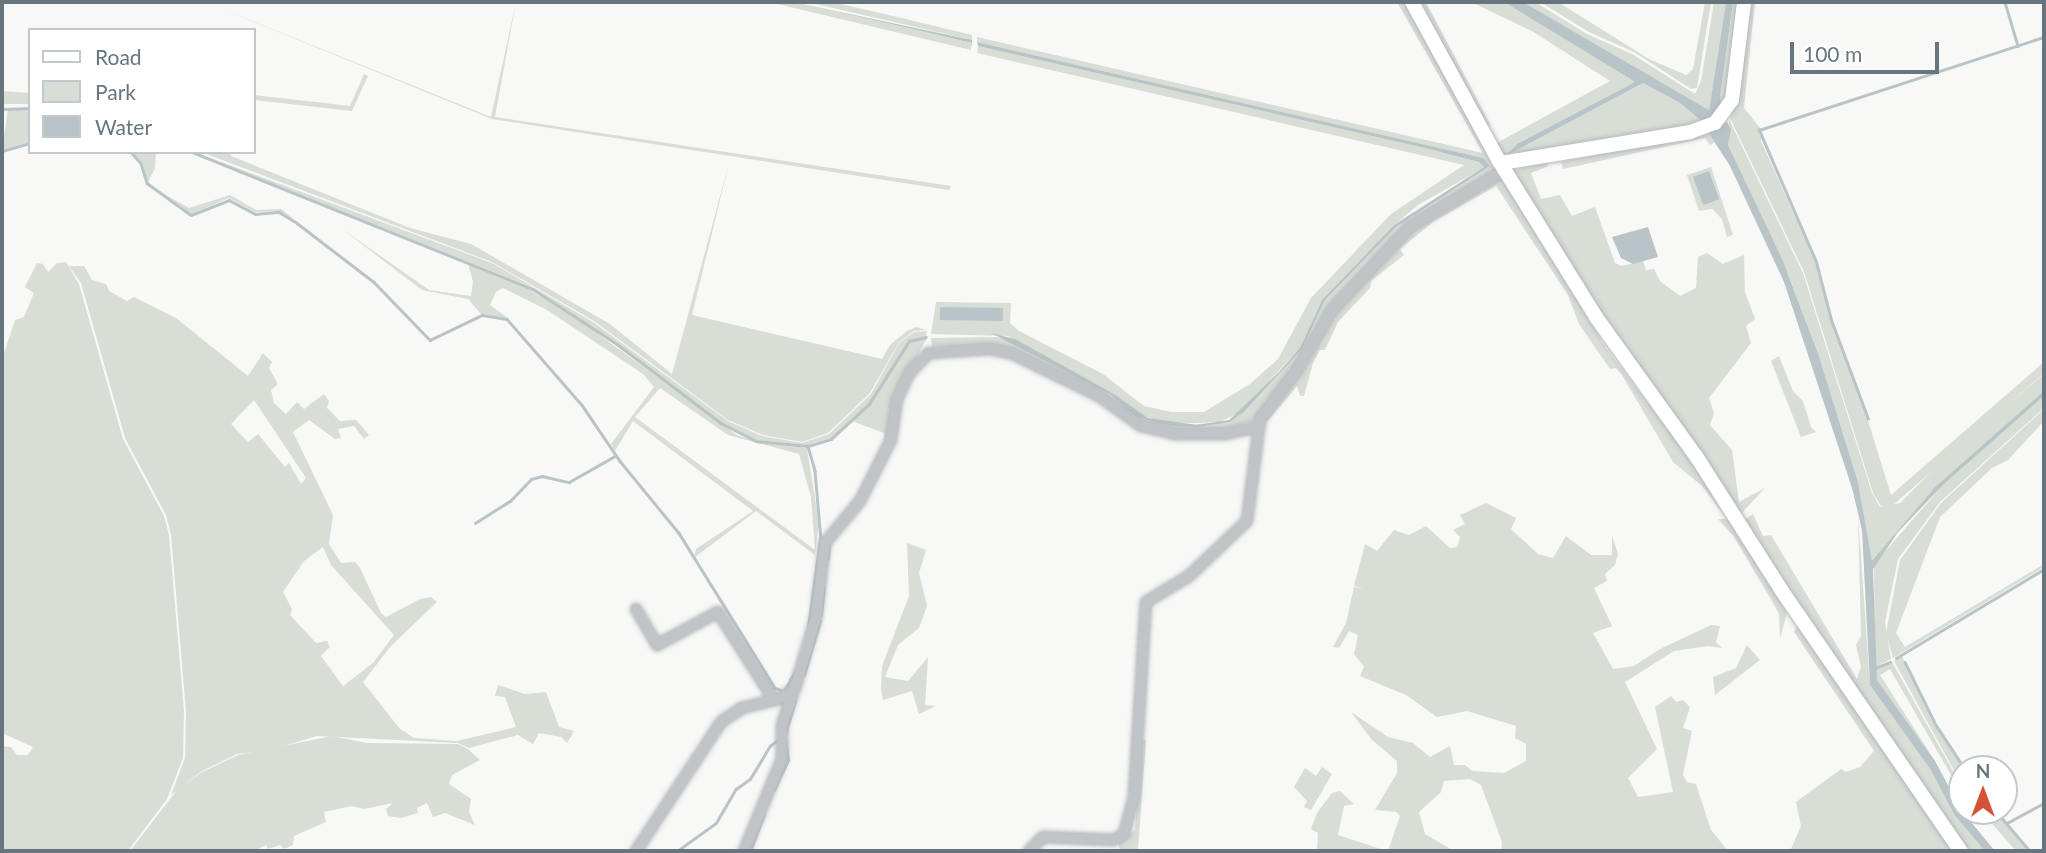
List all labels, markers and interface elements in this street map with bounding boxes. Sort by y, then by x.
legend [28,28,256,154]
scale bar [1794,28,1943,72]
text: 100 m [1803,41,1862,66]
text: Road [95,44,142,69]
text: Park [95,79,136,104]
text: Water [95,114,152,139]
north arrow [1948,755,2018,825]
text: N [1976,759,1990,782]

